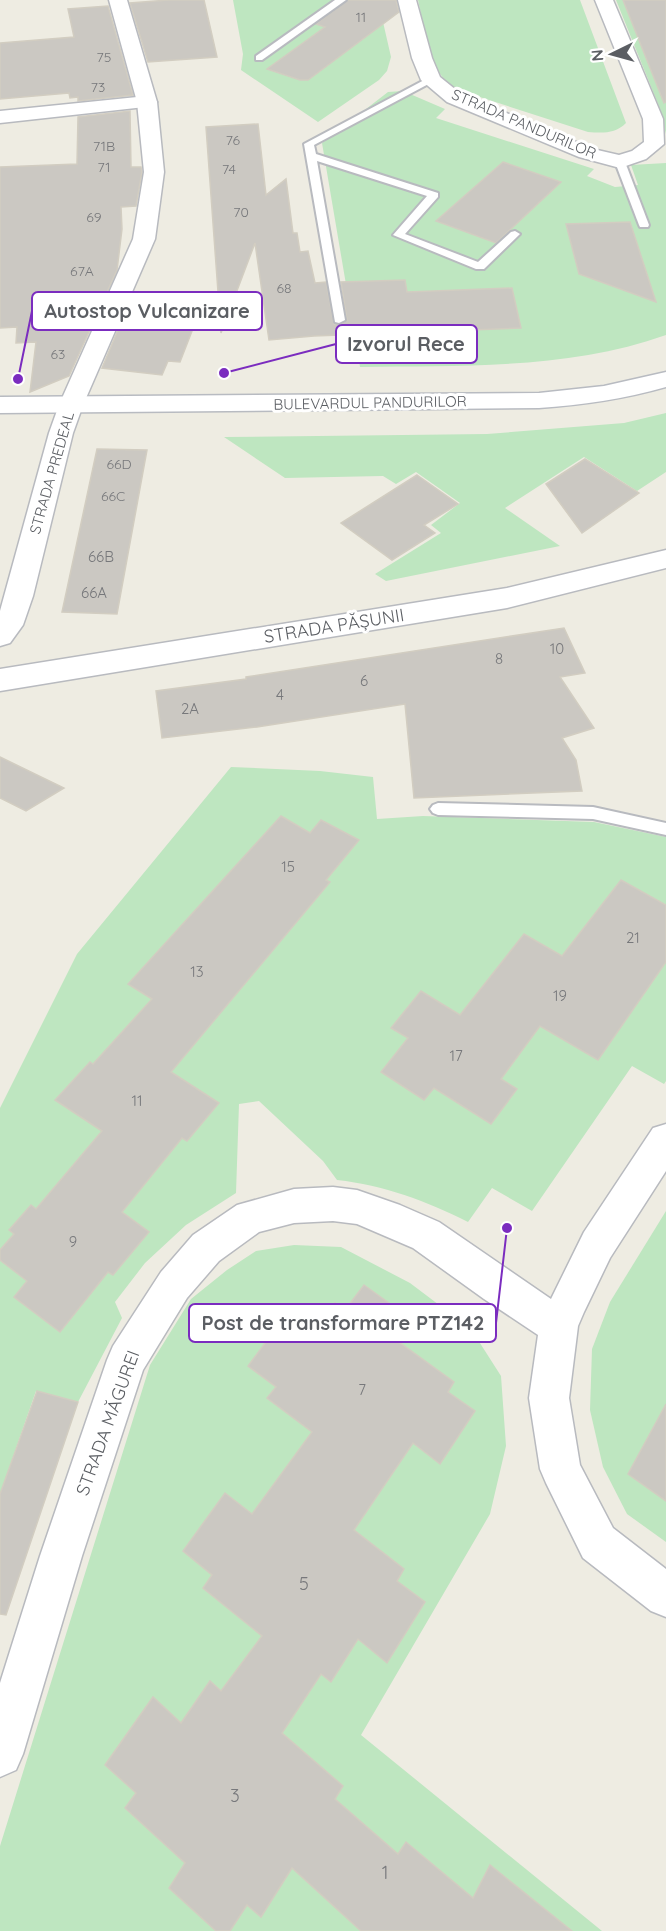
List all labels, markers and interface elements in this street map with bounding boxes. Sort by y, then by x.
house number: 11 [356,8,366,26]
north arrow [582,24,642,84]
house number: 75 [97,48,111,66]
text: N [587,49,608,62]
house number: 73 [91,78,105,96]
street label: STRADA PANDURILOR [449,84,599,163]
house number: 76 [226,131,241,149]
house number: 71B [93,137,115,155]
house number: 71 [97,158,111,176]
house number: 74 [222,160,236,178]
house number: 70 [233,203,249,221]
house number: 69 [86,208,102,226]
house number: 67A [70,262,94,280]
house number: 68 [276,279,292,297]
callout: Autostop Vulcanizare [32,292,262,330]
text: Autostop Vulcanizare [44,298,250,323]
callout: Izvorul Rece [336,325,477,363]
text: Izvorul Rece [347,331,465,356]
house number: 63 [51,345,65,363]
street label: BULEVARDUL PANDURILOR [273,391,467,414]
street label: STRADA PREDEAL [25,410,78,536]
house number: 66D [106,455,132,473]
house number: 66C [101,487,125,505]
house number: 66B [88,547,114,566]
house number: 66A [81,583,107,602]
street label: STRADA PĂȘUNII [262,603,406,648]
house number: 10 [550,639,564,658]
house number: 8 [495,649,503,668]
house number: 6 [360,671,368,690]
house number: 4 [276,685,284,704]
house number: 2A [181,699,199,718]
house number: 15 [281,857,295,876]
house number: 21 [626,928,640,947]
house number: 13 [190,962,204,981]
house number: 19 [553,986,567,1005]
house number: 17 [449,1046,463,1065]
house number: 11 [131,1091,143,1110]
house number: 9 [69,1232,77,1251]
callout: Post de transformare PTZ142 [189,1304,496,1342]
text: Post de transformare PTZ142 [202,1310,484,1335]
street label: STRADA MĂGUREI [71,1347,144,1499]
house number: 7 [358,1380,366,1399]
house number: 5 [299,1572,309,1595]
house number: 3 [230,1784,240,1807]
house number: 1 [382,1861,388,1884]

